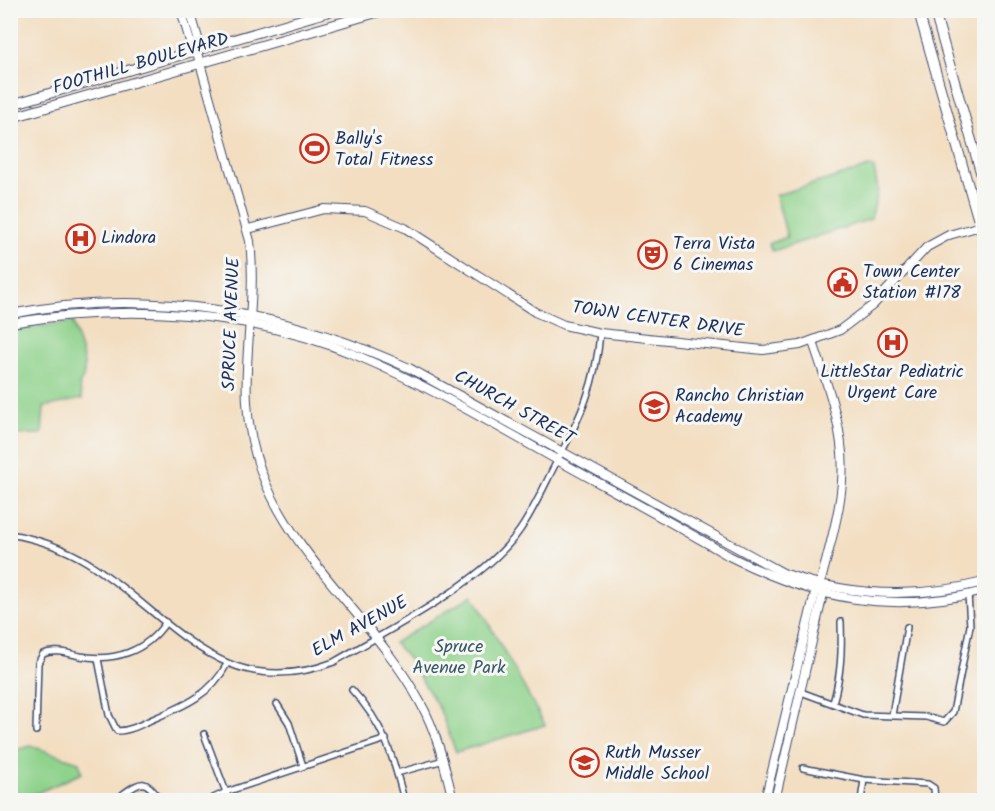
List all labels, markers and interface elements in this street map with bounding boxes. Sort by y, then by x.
street label: FOOTHILL BOULEVARD [50,25,233,103]
place label: Bally's Total Fitness [335,125,434,175]
sports icon: Bally's Total Fitness [298,133,330,165]
hospital icon: Lindora [64,222,96,254]
place label: Lindora [101,224,156,253]
place label: Terra Vista 6 Cinemas [673,230,755,280]
theatre icon: Terra Vista 6 Cinemas [636,238,668,270]
street label: SPRUCE AVENUE [215,256,249,391]
place label: Town Center Station #178 [863,258,961,308]
public building icon: Town Center Station #178 [826,266,858,298]
street label: TOWN CENTER DRIVE [570,294,746,346]
hospital icon: LittleStar Pediatric Urgent Care [876,327,908,359]
place label: LittleStar Pediatric Urgent Care [820,358,964,408]
street label: CHURCH STREET [448,363,581,454]
place label: Rancho Christian Academy [675,382,804,432]
school or university icon: Rancho Christian Academy [638,390,670,422]
street label: ELM AVENUE [306,588,414,665]
park label: Spruce Avenue Park [413,633,506,683]
place label: Ruth Musser Middle School [605,739,710,789]
school or university icon: Ruth Musser Middle School [568,747,600,779]

